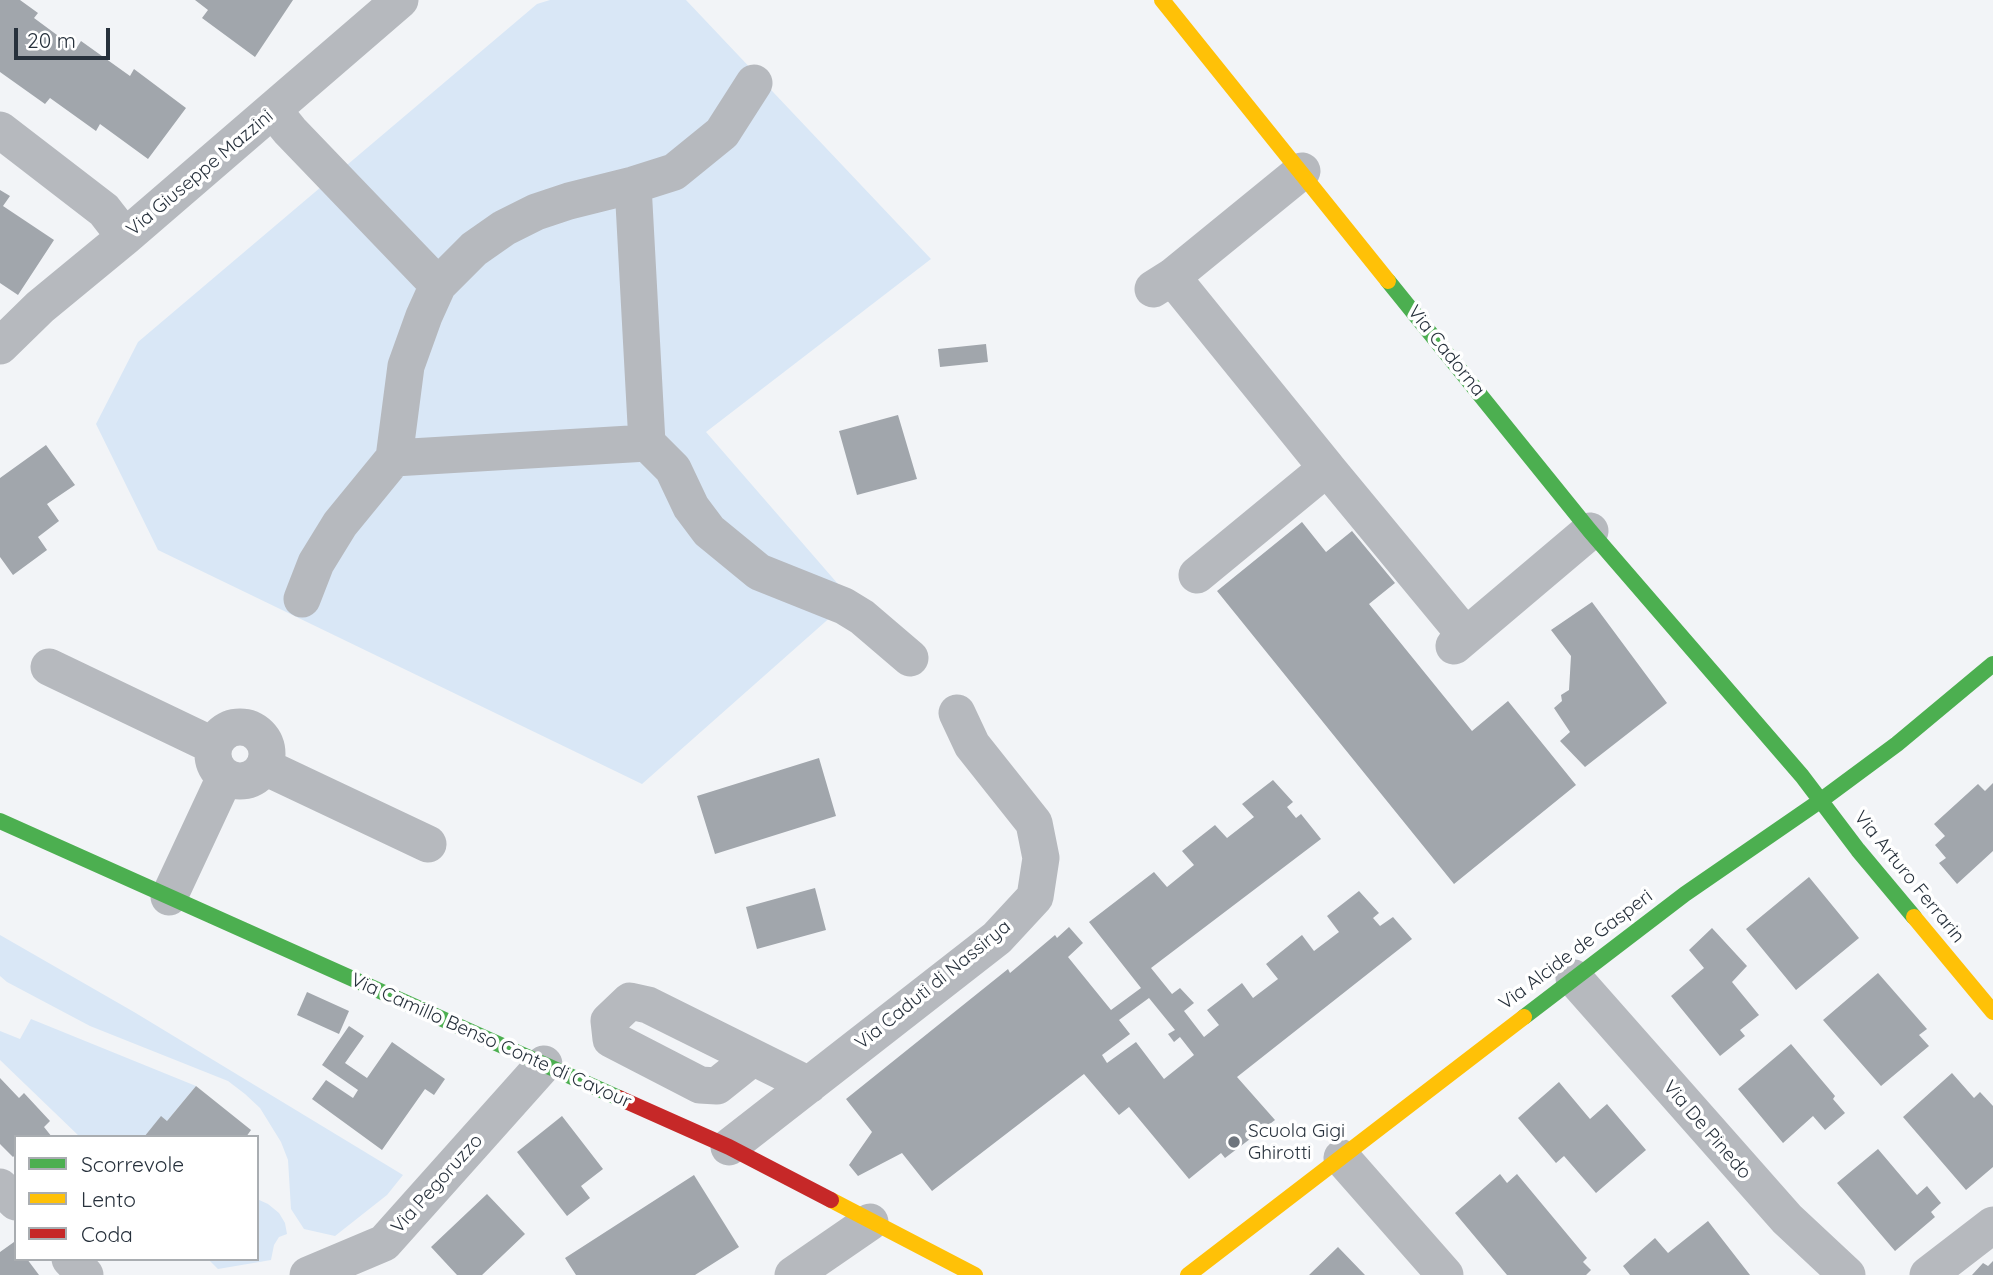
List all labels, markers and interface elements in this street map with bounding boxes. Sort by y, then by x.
scale bar [18,14,114,58]
text: 20 m [27,27,76,53]
street label: Via Giuseppe Mazzini [122,105,278,241]
street label: Via Cadorna [1402,301,1490,401]
street label: Via Arturo Ferrarin [1849,806,1969,948]
street label: Via Alcide de Gasperi [1495,885,1657,1015]
street label: Via Caduti di Nassirya [851,915,1015,1055]
street label: Via Camillo Benso Conte di Cavour [347,969,635,1113]
street label: Via De Pinedo [1658,1076,1756,1184]
place label: Scuola Gigi Ghirotti [1248,1120,1345,1164]
street label: Via Pegoruzzo [386,1130,488,1238]
marker: Scuola Gigi Ghirotti [1226,1134,1242,1150]
legend [14,1135,259,1261]
text: Scorrevole [81,1151,184,1177]
text: Lento [81,1186,136,1212]
text: Coda [81,1221,133,1247]

